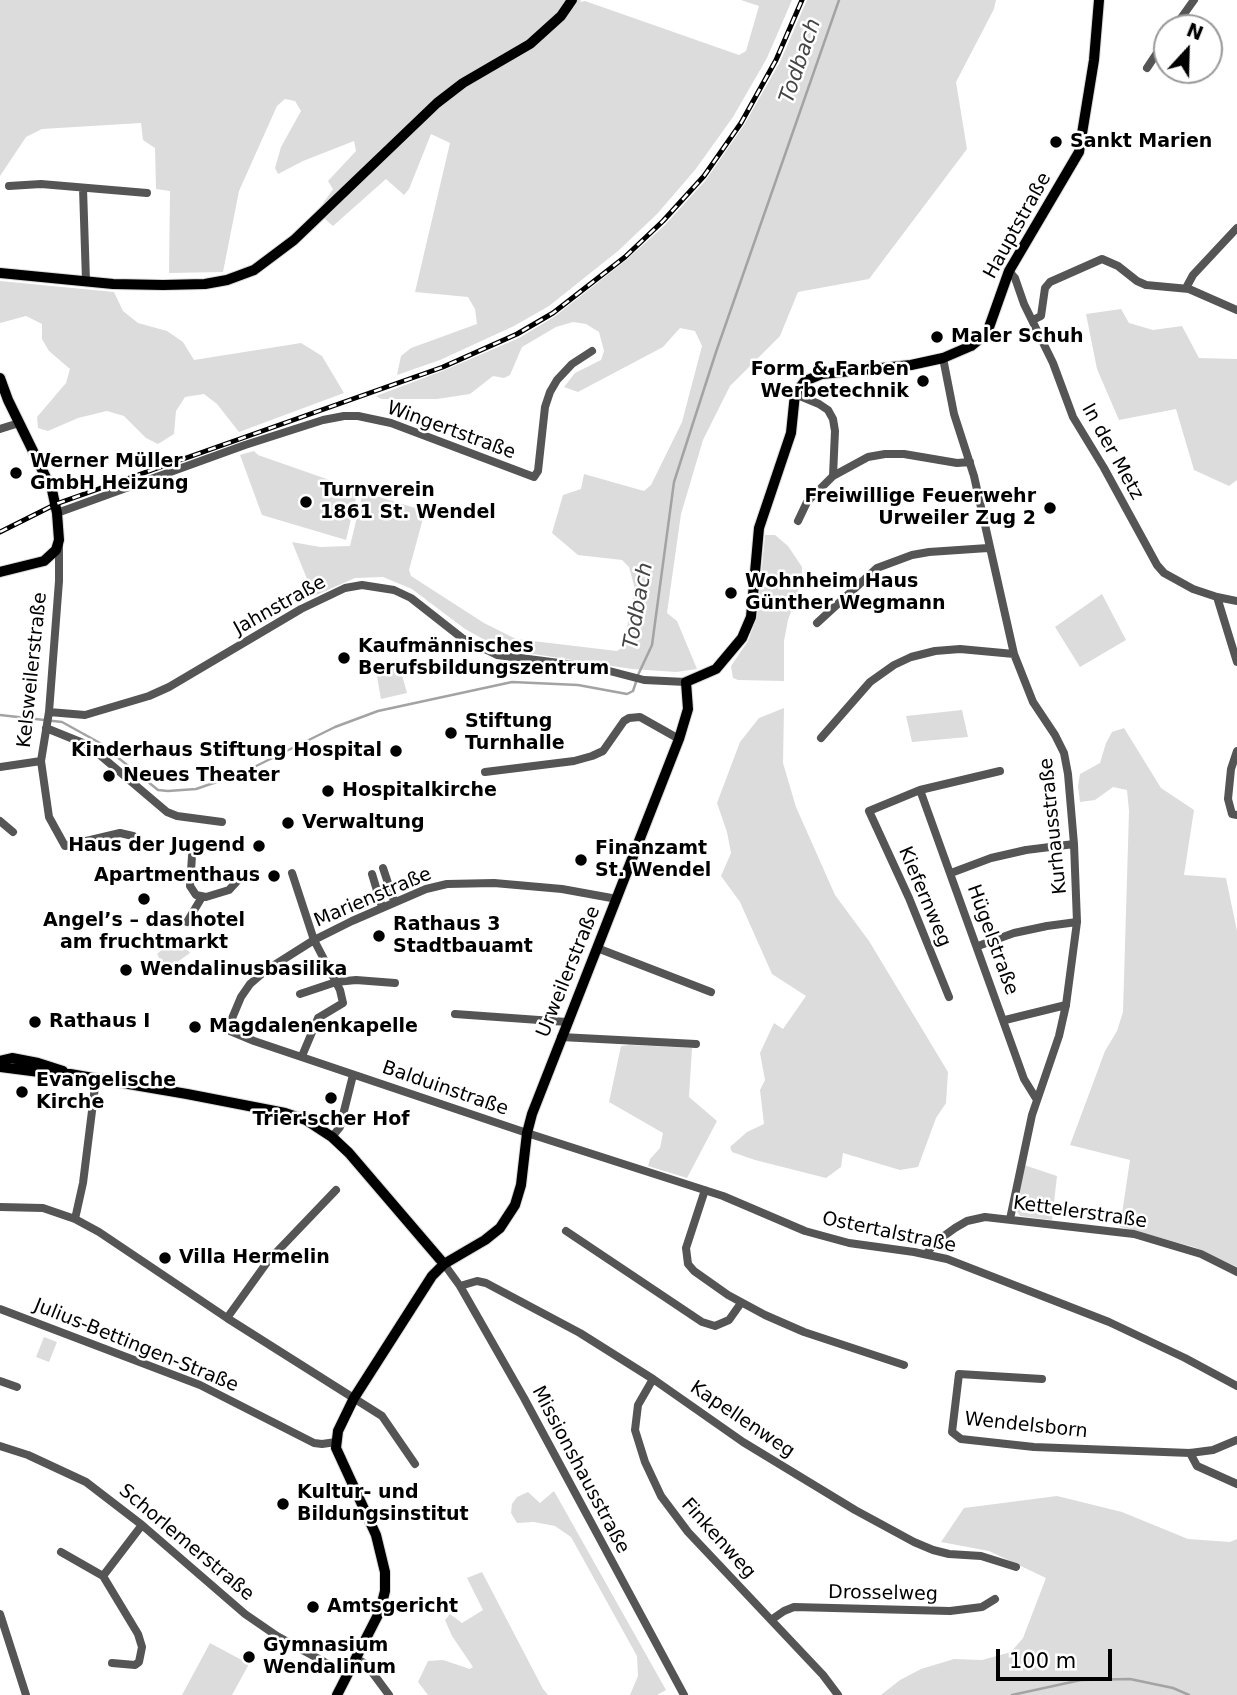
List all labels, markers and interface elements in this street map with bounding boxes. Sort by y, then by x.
north arrow [1153,14,1223,84]
water label: Todbach [775,16,827,106]
text: N [1184,18,1207,45]
place label: Sankt Marien [1070,131,1212,153]
marker: Sankt Marien [1048,134,1064,150]
street label: Hauptstraße [979,169,1057,283]
place label: Maler Schuh [951,326,1084,348]
marker: Maler Schuh [929,329,945,345]
place label: Form & Farben Werbetechnik [751,359,909,403]
marker: Form & Farben Werbetechnik [915,373,931,389]
street label: Wingertstraße [384,397,518,465]
street label: In der Metz [1076,400,1148,504]
place label: Werner Müller GmbH Heizung [30,451,189,495]
marker: Werner Müller GmbH Heizung [8,465,24,481]
place label: Turnverein 1861 St. Wendel [320,480,496,524]
place label: Freiwillige Feuerwehr Urweiler Zug 2 [805,486,1036,530]
marker: Turnverein 1861 St. Wendel [298,494,314,510]
marker: Freiwillige Feuerwehr Urweiler Zug 2 [1042,500,1058,516]
water label: Todbach [619,561,659,651]
street label: Jahnstraße [230,571,330,641]
place label: Wohnheim Haus Günther Wegmann [745,571,946,615]
marker: Wohnheim Haus Günther Wegmann [723,585,739,601]
street label: Kelsweilerstraße [14,591,52,749]
place label: Kaufmännisches Berufsbildungszentrum [358,636,609,680]
marker: Kaufmännisches Berufsbildungszentrum [336,650,352,666]
place label: Stiftung Turnhalle [465,711,565,755]
marker: Stiftung Turnhalle [443,725,459,741]
place label: Kinderhaus Stiftung Hospital [71,740,382,762]
marker: Kinderhaus Stiftung Hospital [388,743,404,759]
street label: Kurhausstraße [1035,757,1073,895]
place label: Neues Theater [123,765,280,787]
marker: Neues Theater [101,768,117,784]
place label: Hospitalkirche [342,780,497,802]
marker: Hospitalkirche [320,783,336,799]
place label: Verwaltung [302,812,425,834]
marker: Verwaltung [280,815,296,831]
place label: Haus der Jugend [68,835,245,857]
marker: Haus der Jugend [251,838,267,854]
place label: Finanzamt St. Wendel [595,838,711,882]
street label: Kiefernweg [893,843,955,951]
marker: Finanzamt St. Wendel [573,852,589,868]
street label: Marienstraße [311,863,435,933]
place label: Apartmenthaus [94,865,260,887]
marker: Apartmenthaus [266,868,282,884]
street label: Hügelstraße [961,882,1023,998]
marker: Angel’s – das hotel am fruchtmarkt [136,891,152,907]
street label: Urweilerstraße [532,903,606,1041]
place label: Angel’s – das hotel am fruchtmarkt [43,910,245,954]
place label: Rathaus 3 Stadtbauamt [393,914,533,958]
marker: Rathaus 3 Stadtbauamt [371,928,387,944]
place label: Wendalinusbasilika [140,959,347,981]
marker: Wendalinusbasilika [118,962,134,978]
place label: Rathaus I [49,1011,150,1033]
marker: Rathaus I [27,1014,43,1030]
place label: Magdalenenkapelle [209,1016,418,1038]
marker: Magdalenenkapelle [187,1019,203,1035]
street label: Balduinstraße [379,1057,511,1121]
place label: Evangelische Kirche [36,1070,176,1114]
marker: Evangelische Kirche [14,1084,30,1100]
marker: Trier'scher Hof [323,1090,339,1106]
place label: Trier'scher Hof [252,1109,410,1131]
street label: Kettelerstraße [1012,1192,1148,1234]
street label: Ostertalstraße [820,1208,958,1258]
place label: Villa Hermelin [179,1247,330,1269]
marker: Villa Hermelin [157,1250,173,1266]
street label: Julius-Bettingen-Straße [30,1294,242,1398]
street label: Kapellenweg [685,1377,799,1463]
street label: Missionshausstraße [526,1382,634,1558]
street label: Wendelsborn [963,1408,1089,1444]
street label: Schorlemerstraße [114,1480,258,1606]
place label: Kultur- und Bildungsinstitut [297,1482,469,1526]
street label: Finkenweg [676,1494,760,1584]
marker: Kultur- und Bildungsinstitut [275,1496,291,1512]
street label: Drosselweg [828,1582,938,1606]
place label: Amtsgericht [327,1596,458,1618]
marker: Amtsgericht [305,1599,321,1615]
place label: Gymnasium Wendalinum [263,1635,396,1679]
scale bar [999,1636,1114,1680]
marker: Gymnasium Wendalinum [241,1649,257,1665]
text: 100 m [1009,1649,1076,1673]

